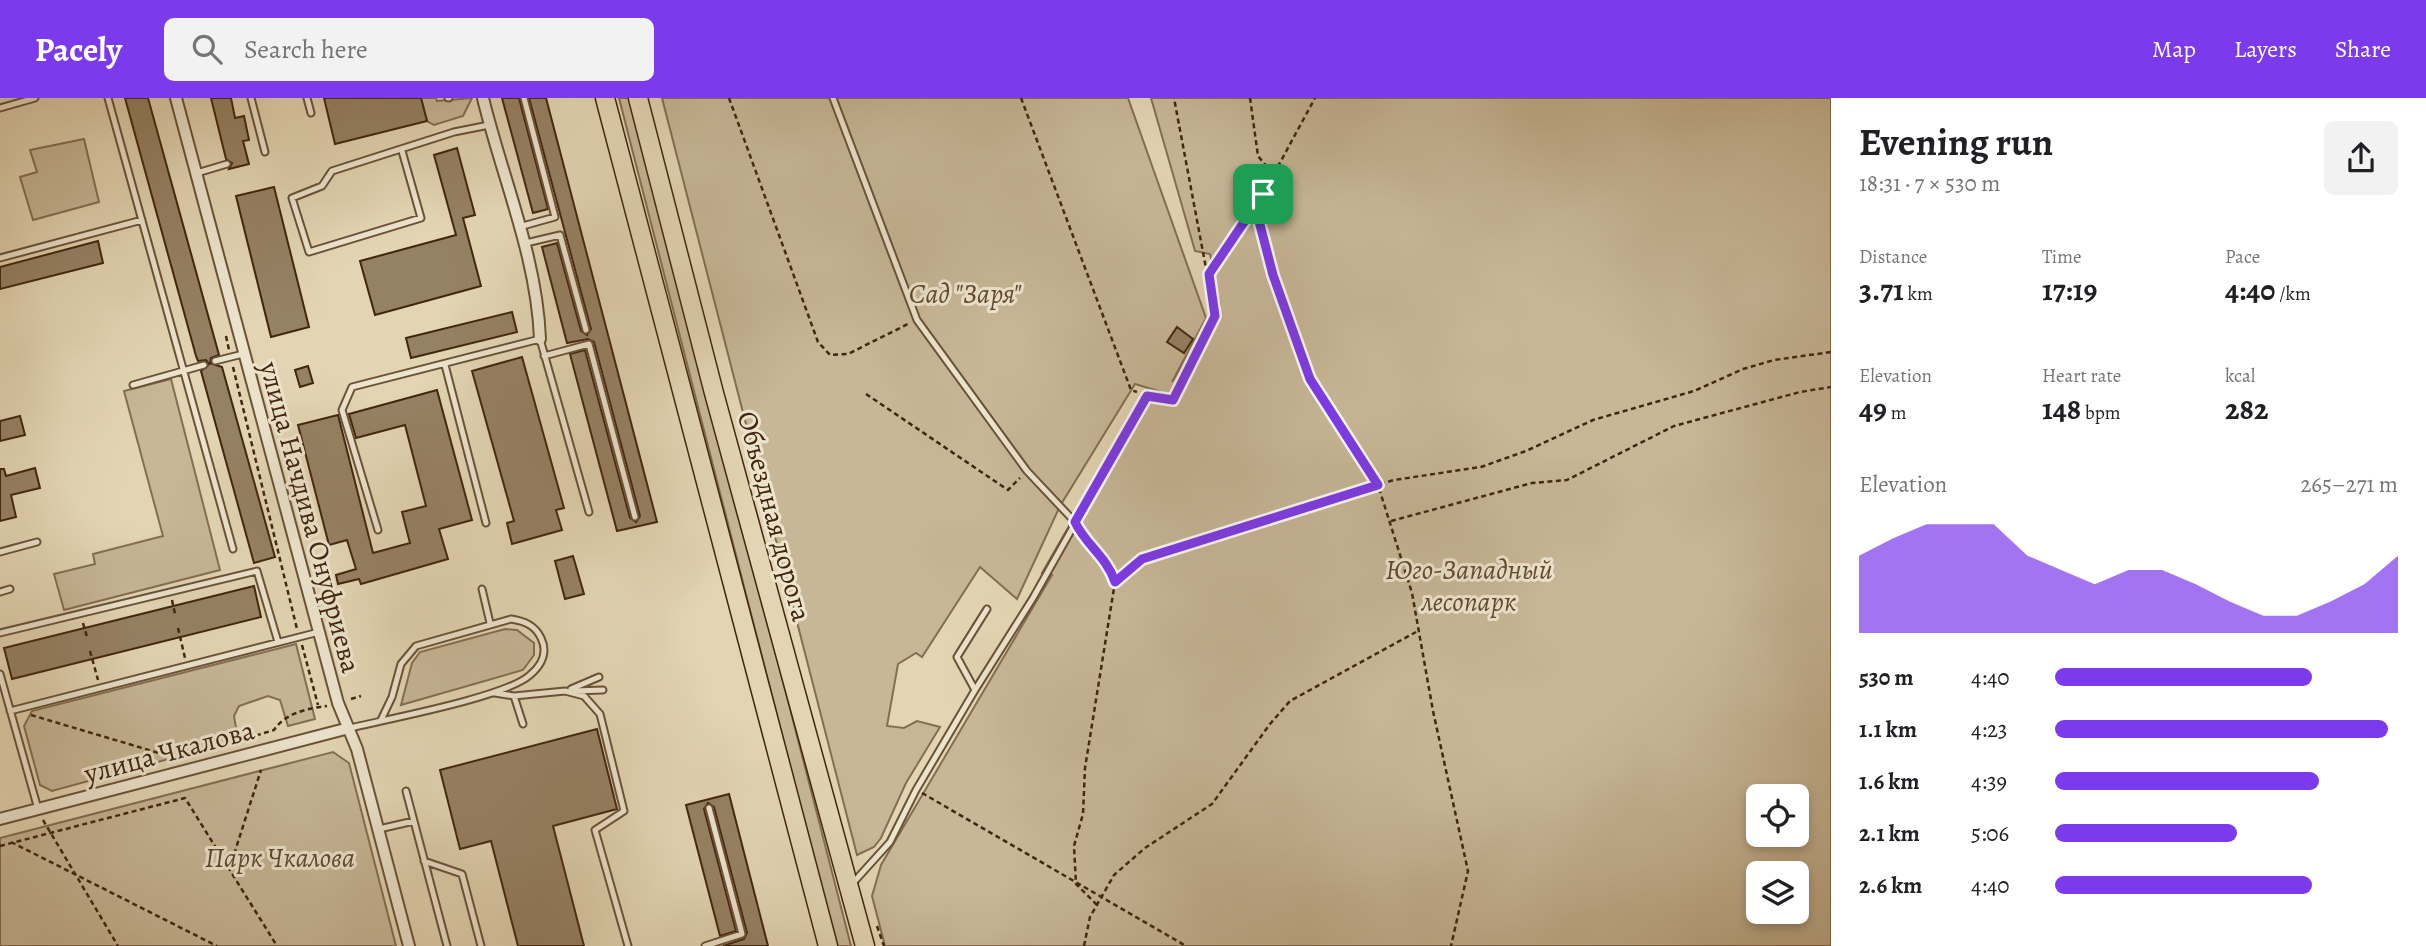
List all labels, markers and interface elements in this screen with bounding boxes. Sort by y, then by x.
search box [164,18,654,81]
text: Pacely [35,27,122,72]
icon: search [188,30,226,68]
text: Search here [244,32,368,67]
text: Map [2152,33,2196,65]
text: Layers [2234,33,2297,65]
text: Share [2335,33,2391,65]
text: Evening run [1859,116,2053,168]
button: share [2324,121,2398,195]
pin [1233,164,1293,224]
text: 18:31 · 7 × 530 m [1859,168,2000,199]
icon: arrive [1244,175,1282,213]
text: Distance [1859,244,1927,270]
text: Time [2042,244,2081,270]
text: Pace [2225,244,2260,270]
text: 3.71 [1859,270,1904,310]
text: 17:19 [2042,270,2097,310]
text: 4:40 [2225,270,2275,310]
park label: Сад "Заря" [909,275,1022,313]
text: km [1904,281,1933,307]
text: /km [2275,281,2311,307]
street label: улица Начдива Онуфриева [250,356,370,677]
text: Elevation [1859,363,1932,389]
text: Heart rate [2042,363,2121,389]
text: kcal [2225,363,2255,389]
text: 49 [1859,389,1887,429]
text: 148 [2042,389,2081,429]
text: 282 [2225,389,2268,429]
text: m [1887,400,1907,426]
text: bpm [2081,400,2121,426]
street label: Объездная дорога [728,407,820,626]
text: Elevation [1859,469,1947,500]
text: 265–271 m [2300,469,2398,500]
park label: Юго-Западный лесопарк [1385,551,1553,621]
text: 530 m [1859,662,1914,693]
text: 4:40 [1971,662,2010,693]
street label: улица Чкалова [79,711,259,793]
text: 1.1 km [1859,714,1917,745]
text: 4:23 [1971,714,2007,745]
text: 1.6 km [1859,766,1919,797]
text: 4:39 [1971,766,2007,797]
map controls [1746,784,1809,924]
button: locate [1746,784,1809,847]
text: 2.1 km [1859,818,1920,849]
text: 5:06 [1971,818,2009,849]
park label: Парк Чкалова [205,839,355,877]
button: layers [1746,861,1809,924]
text: 2.6 km [1859,870,1922,901]
text: 4:40 [1971,870,2010,901]

